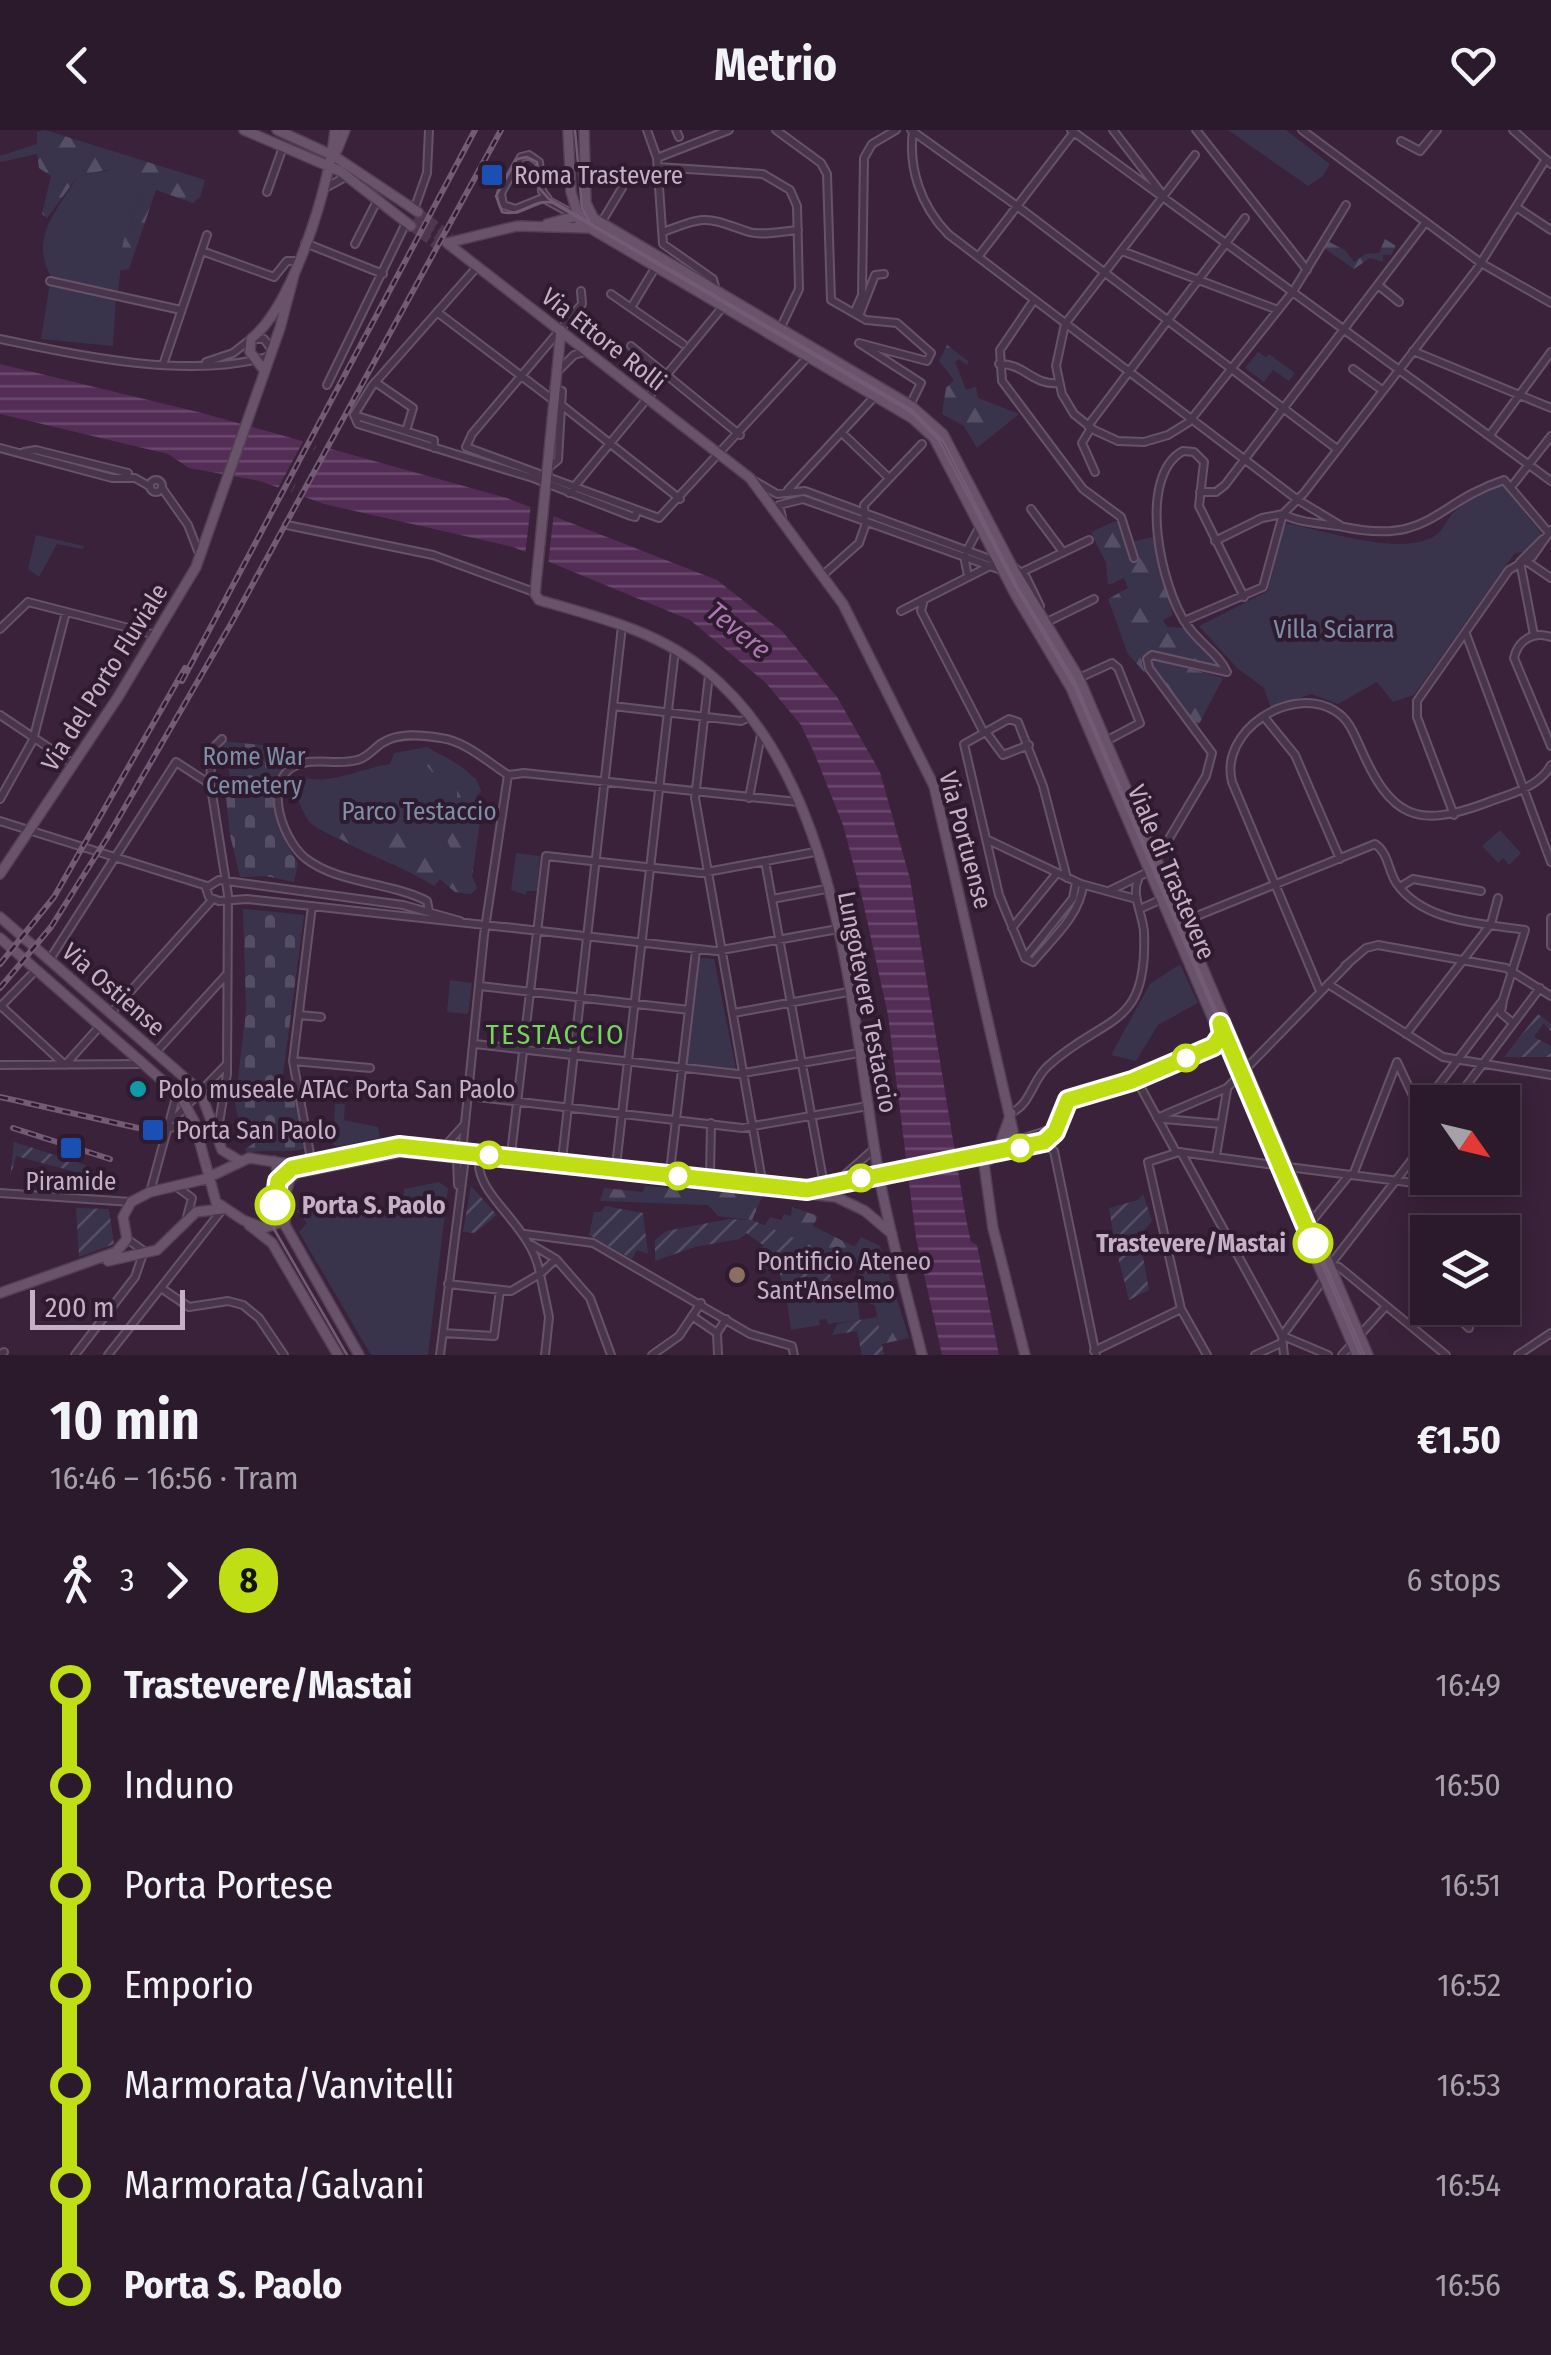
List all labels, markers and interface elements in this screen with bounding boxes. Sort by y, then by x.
icon: back [50,38,105,93]
text: Metrio [714,38,837,92]
icon: heart [1446,38,1501,93]
place label: Roma Trastevere [514,161,683,191]
marker: Roma Trastevere [479,162,505,188]
street label: Via Ettore Rolli [535,282,672,398]
street label: Via del Porto Fluviale [35,578,175,777]
water label: Tevere [700,595,777,666]
park label: Villa Sciarra [1274,615,1394,645]
park label: Rome War Cemetery [203,742,306,801]
street label: Via Portuense [932,768,998,912]
street label: Viale di Trastevere [1121,781,1221,964]
park label: Parco Testaccio [341,797,497,827]
street label: Lungotevere Testaccio [831,889,903,1115]
street label: Via Ostiense [56,937,171,1043]
district label: TESTACCIO [486,1018,626,1051]
unlabelled marker [1173,1045,1199,1071]
place label: Polo museale ATAC Porta San Paolo [158,1075,515,1105]
marker: Polo museale ATAC Porta San Paolo [127,1078,149,1100]
north arrow [1410,1085,1520,1195]
map controls [1410,1085,1520,1325]
place label: Porta San Paolo [176,1116,337,1146]
marker: Porta San Paolo [140,1117,166,1143]
marker: Piramide [58,1135,84,1161]
unlabelled marker [1007,1135,1033,1161]
unlabelled marker [476,1142,502,1168]
unlabelled marker [665,1163,691,1189]
unlabelled marker [848,1165,874,1191]
place label: Piramide [26,1167,116,1197]
marker: Porta S. Paolo [256,1186,294,1224]
place label: Porta S. Paolo [302,1191,446,1221]
button: layers [1410,1215,1520,1325]
marker: Trastevere/Mastai [1294,1224,1332,1262]
place label: Trastevere/Mastai [1096,1229,1286,1259]
place label: Pontificio Ateneo Sant'Anselmo [757,1247,931,1306]
marker: Pontificio Ateneo Sant'Anselmo [726,1264,748,1286]
scale bar [30,1285,185,1330]
text: 200 m [45,1291,115,1324]
text: 10 min [50,1388,200,1454]
text: €1.50 [1417,1417,1501,1463]
text: 16:46 – 16:56 · Tram [50,1459,299,1497]
icon: walk [50,1553,105,1608]
icon: forward [149,1553,204,1608]
text: 8 [239,1559,258,1601]
text: 3 [120,1561,134,1599]
text: 6 stops [1406,1561,1501,1599]
text: Trastevere/Mastai [124,1662,412,1708]
text: 16:49 [1436,1666,1501,1704]
text: Induno [124,1762,234,1808]
text: 16:50 [1434,1766,1501,1804]
text: Porta Portese [124,1862,333,1908]
text: 16:51 [1440,1866,1501,1904]
text: Emporio [124,1962,254,2008]
text: 16:52 [1437,1966,1501,2004]
text: Marmorata/Vanvitelli [124,2062,454,2108]
text: 16:53 [1437,2066,1501,2104]
text: Marmorata/Galvani [124,2162,425,2208]
text: 16:54 [1436,2166,1501,2204]
text: Porta S. Paolo [124,2262,342,2308]
text: 16:56 [1435,2266,1501,2304]

